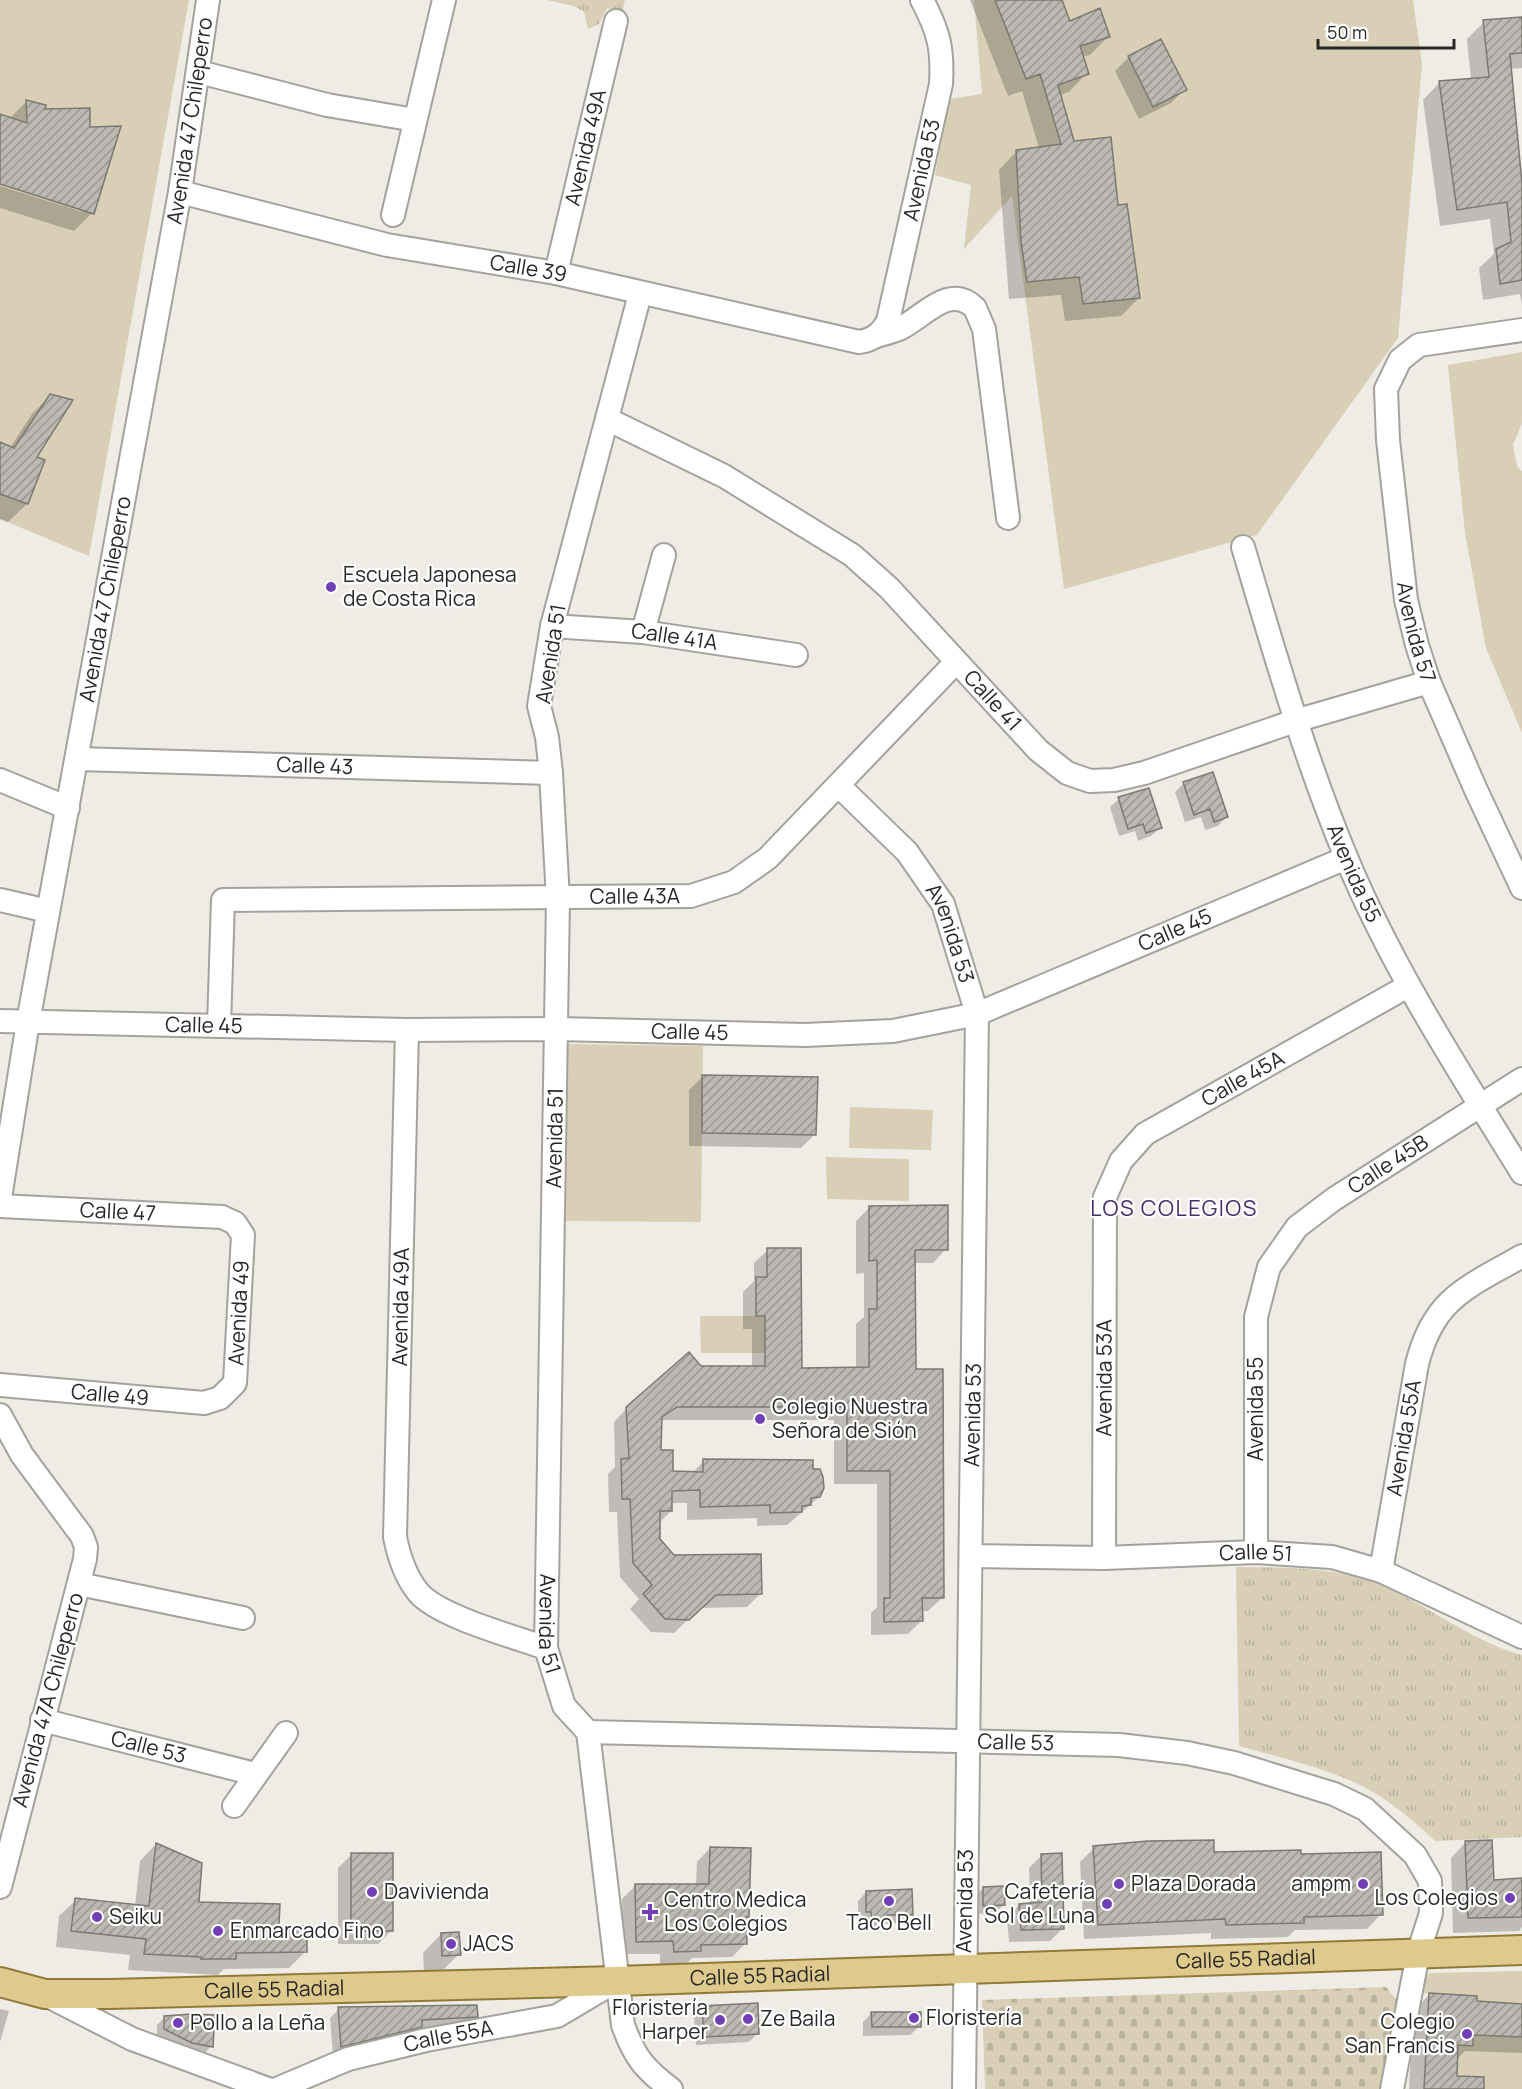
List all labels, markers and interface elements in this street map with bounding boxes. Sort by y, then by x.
scale bar [1318,12,1454,50]
street label: Avenida 47 Chileperro [159,15,218,226]
text: 50 m [1327,20,1367,44]
street label: Avenida 49A [558,86,612,208]
street label: Avenida 53 [896,116,946,224]
street label: Calle 39 [488,247,570,288]
street label: Avenida 47 Chileperro [72,494,137,704]
place label: Escuela Japonesa de Costa Rica [343,560,517,612]
marker: Escuela Japonesa de Costa Rica [324,580,338,594]
street label: Avenida 57 [1391,580,1443,686]
street label: Avenida 51 [528,602,572,706]
street label: Calle 41A [631,616,720,656]
street label: Calle 41 [958,663,1028,736]
street label: Calle 43 [276,750,354,780]
street label: Avenida 55 [1321,820,1389,927]
street label: Avenida 53 [920,877,982,986]
street label: Calle 43A [590,881,680,910]
street label: Calle 45 [1134,901,1216,957]
street label: Calle 45 [165,1010,243,1039]
street label: Calle 45 [651,1016,729,1046]
street label: Calle 45A [1196,1043,1289,1112]
street label: Avenida 51 [539,1087,569,1189]
street label: Calle 45B [1342,1127,1433,1200]
district label: LOS COLEGIOS [1090,1193,1258,1223]
street label: Calle 47 [79,1195,157,1227]
street label: Avenida 49A [385,1247,415,1367]
street label: Avenida 49 [221,1260,255,1366]
street label: Avenida 53A [1089,1319,1118,1437]
street label: Avenida 55 [1241,1357,1269,1461]
street label: Avenida 53 [957,1363,987,1467]
street label: Calle 49 [70,1377,150,1411]
street label: Avenida 55A [1379,1377,1427,1498]
place label: Colegio Nuestra Señora de Sión [772,1392,928,1444]
marker: Colegio Nuestra Señora de Sión [753,1412,767,1426]
street label: Calle 51 [1219,1537,1293,1567]
street label: Avenida 51 [533,1573,568,1677]
street label: Avenida 47A Chileperro [5,1589,89,1810]
street label: Calle 53 [108,1723,190,1769]
street label: Calle 53 [977,1727,1055,1756]
street label: Avenida 53 [949,1849,979,1953]
place label: Plaza Dorada [1131,1869,1256,1897]
place label: ampm [1291,1869,1351,1897]
place label: Davivienda [384,1877,489,1905]
place label: Cafetería Sol de Luna [984,1877,1095,1929]
marker: Plaza Dorada [1112,1877,1126,1891]
marker: ampm [1356,1877,1370,1891]
place label: Los Colegios [1374,1883,1498,1911]
marker: Davivienda [365,1885,379,1899]
place label: Centro Medica Los Colegios [664,1885,806,1937]
marker: Los Colegios [1503,1891,1517,1905]
marker: Taco Bell [882,1894,896,1908]
marker: Cafetería Sol de Luna [1100,1897,1114,1911]
place label: Seiku [109,1902,162,1930]
marker: Centro Medica Los Colegios [641,1903,659,1921]
place label: Taco Bell [846,1908,932,1936]
marker: Seiku [90,1910,104,1924]
place label: Enmarcado Fino [230,1916,384,1944]
marker: Enmarcado Fino [211,1924,225,1938]
place label: JACS [463,1929,514,1957]
marker: JACS [444,1937,458,1951]
street label: Calle 55 Radial [1175,1942,1316,1975]
street label: Calle 55 Radial [690,1959,831,1991]
street label: Calle 55 Radial [204,1973,345,2005]
place label: Floristería Harper [612,1993,708,2045]
place label: Floristería [926,2003,1022,2031]
place label: Ze Baila [760,2004,835,2032]
place label: Colegio San Francis [1345,2007,1455,2059]
place label: Pollo a la Leña [190,2008,325,2036]
marker: Floristería [907,2011,921,2025]
marker: Ze Baila [741,2012,755,2026]
street label: Calle 55A [400,2013,495,2058]
marker: Floristería Harper [713,2013,727,2027]
marker: Pollo a la Leña [171,2016,185,2030]
marker: Colegio San Francis [1460,2027,1474,2041]

